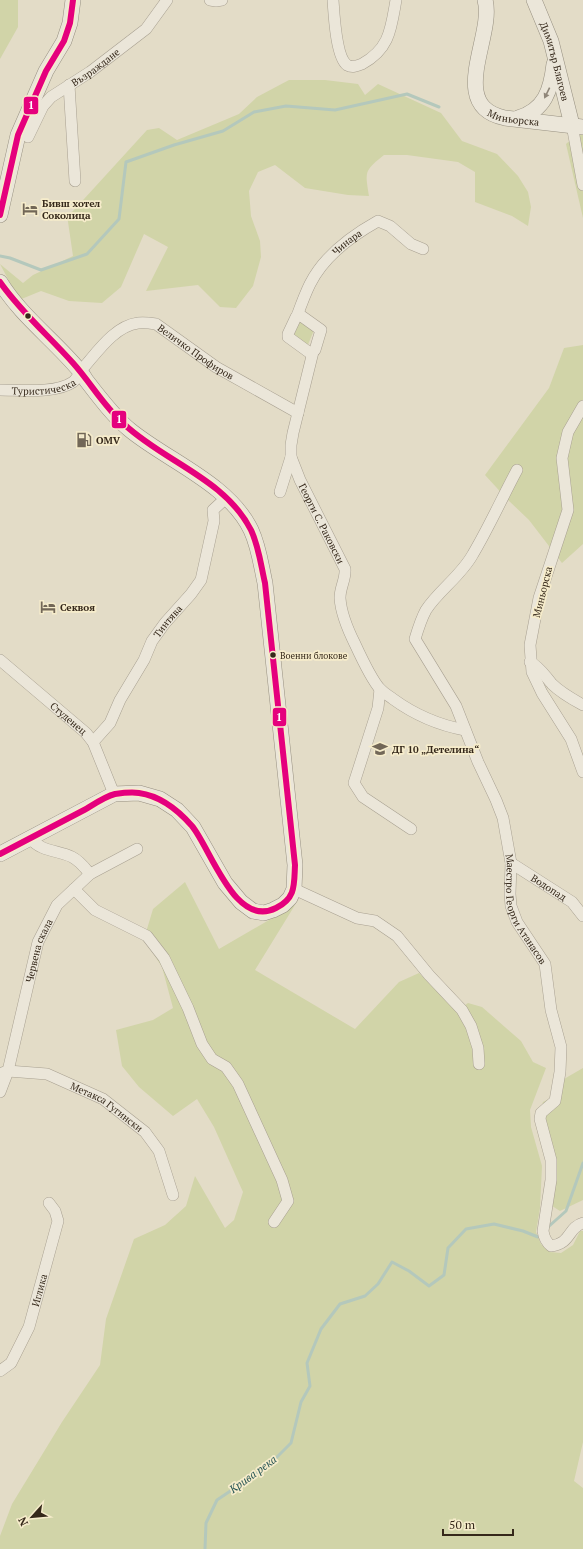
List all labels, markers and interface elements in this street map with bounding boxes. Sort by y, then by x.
street label: Димитър Благоев [537,20,572,102]
street label: Възраждане [69,46,122,89]
one-way arrow [544,87,550,99]
line badge: 1 [23,96,39,115]
text: 1 [28,98,34,112]
street label: Миньорска [485,106,540,129]
place label: Бивш хотел Соколица [42,197,100,222]
hotel icon: Бивш хотел Соколица [21,200,39,218]
street label: Чинара [329,227,364,258]
unlabelled marker [23,311,33,321]
street label: Величко Профиров [155,321,236,383]
street label: Туристическа [11,376,78,398]
line badge: 1 [111,410,127,429]
text: 1 [116,412,122,426]
fuel station icon: OMV [75,431,93,449]
place label: OMV [96,434,121,447]
street label: Георги С. Раковски [296,481,347,566]
street label: Миньорска [530,565,555,619]
hotel icon: Секвоя [39,598,57,616]
place label: Секвоя [60,601,95,614]
street label: Тинтява [151,602,185,640]
marker: Военни блокове [268,650,278,660]
place label: Военни блокове [280,650,348,662]
street label: Студенец [47,699,89,738]
line badge: 1 [272,707,287,727]
text: 1 [276,710,282,724]
school or university icon: ДГ 10 „Детелина“ [371,740,389,758]
place label: ДГ 10 „Детелина“ [392,743,479,756]
street label: Маестро Георги Атанасов [503,853,549,967]
street label: Водопад [528,872,569,904]
street label: Червена скала [23,917,56,984]
street label: Метакса Гугински [68,1079,145,1135]
street label: Иглика [29,1273,50,1308]
water label: Крива река [226,1452,279,1496]
north arrow [12,1497,52,1537]
scale bar [443,1511,513,1537]
text: N [15,1514,31,1528]
text: 50 m [449,1517,476,1532]

